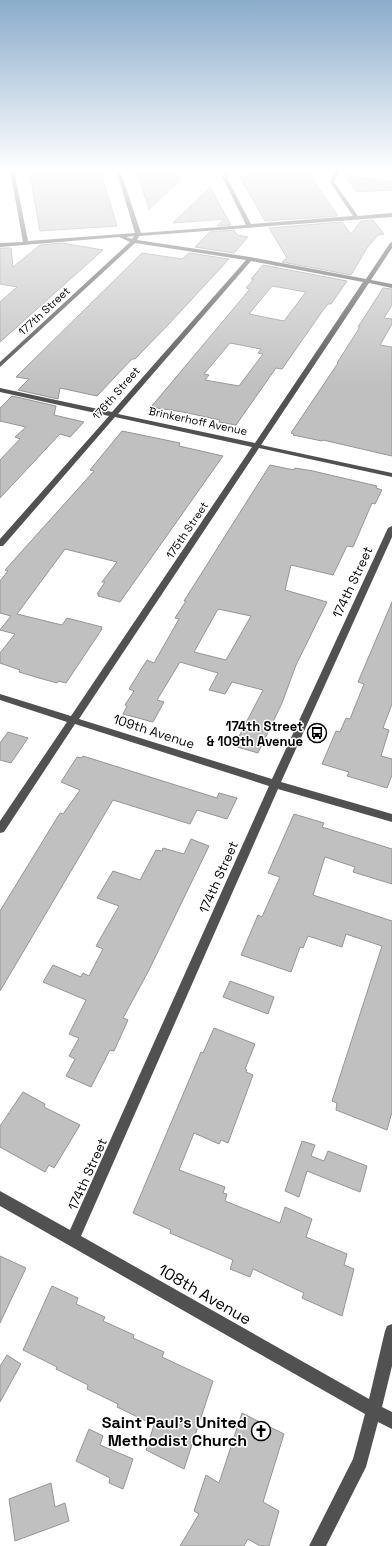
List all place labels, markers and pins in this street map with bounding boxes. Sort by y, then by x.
place label: 174th Street & 109th Avenue [207,718,303,750]
bus stop icon: 174th Street & 109th Avenue [306,722,328,744]
place label: Saint Paul's United Methodist Church [102,1412,247,1451]
church icon: Saint Paul's United Methodist Church [250,1420,272,1442]

